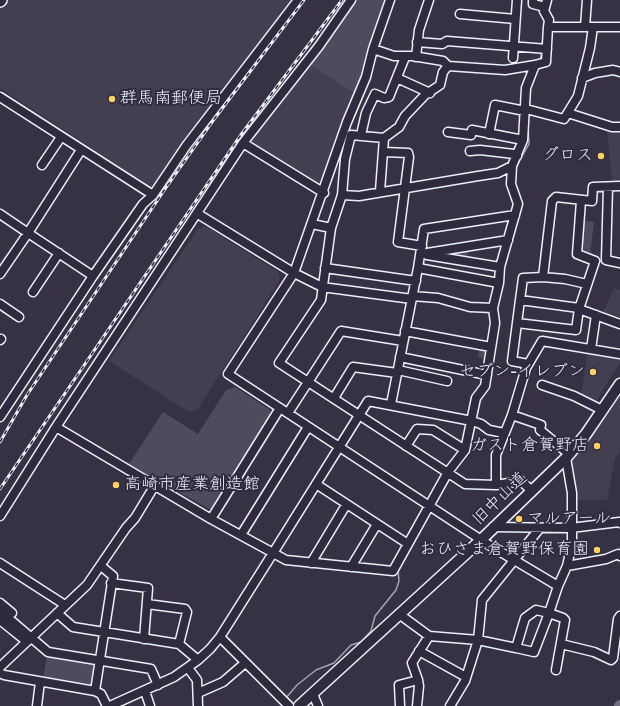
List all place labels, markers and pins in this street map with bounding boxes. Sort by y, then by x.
place label: 群馬南郵便局 [120,89,222,109]
marker: 群馬南郵便局 [107,94,117,104]
place label: グロス [542,146,593,166]
marker: グロス [596,151,606,161]
place label: セブン-イレブン [459,362,585,382]
marker: セブン-イレブン [588,367,598,377]
place label: ガスト倉賀野店 [470,436,589,456]
marker: ガスト倉賀野店 [592,441,602,451]
place label: 高崎市産業創造館 [124,475,260,495]
marker: 高崎市産業創造館 [111,480,121,490]
place label: マルアール [527,509,611,529]
marker: マルアール [514,514,524,524]
place label: おひさま倉賀野保育園 [419,540,589,560]
marker: おひさま倉賀野保育園 [592,545,602,555]

